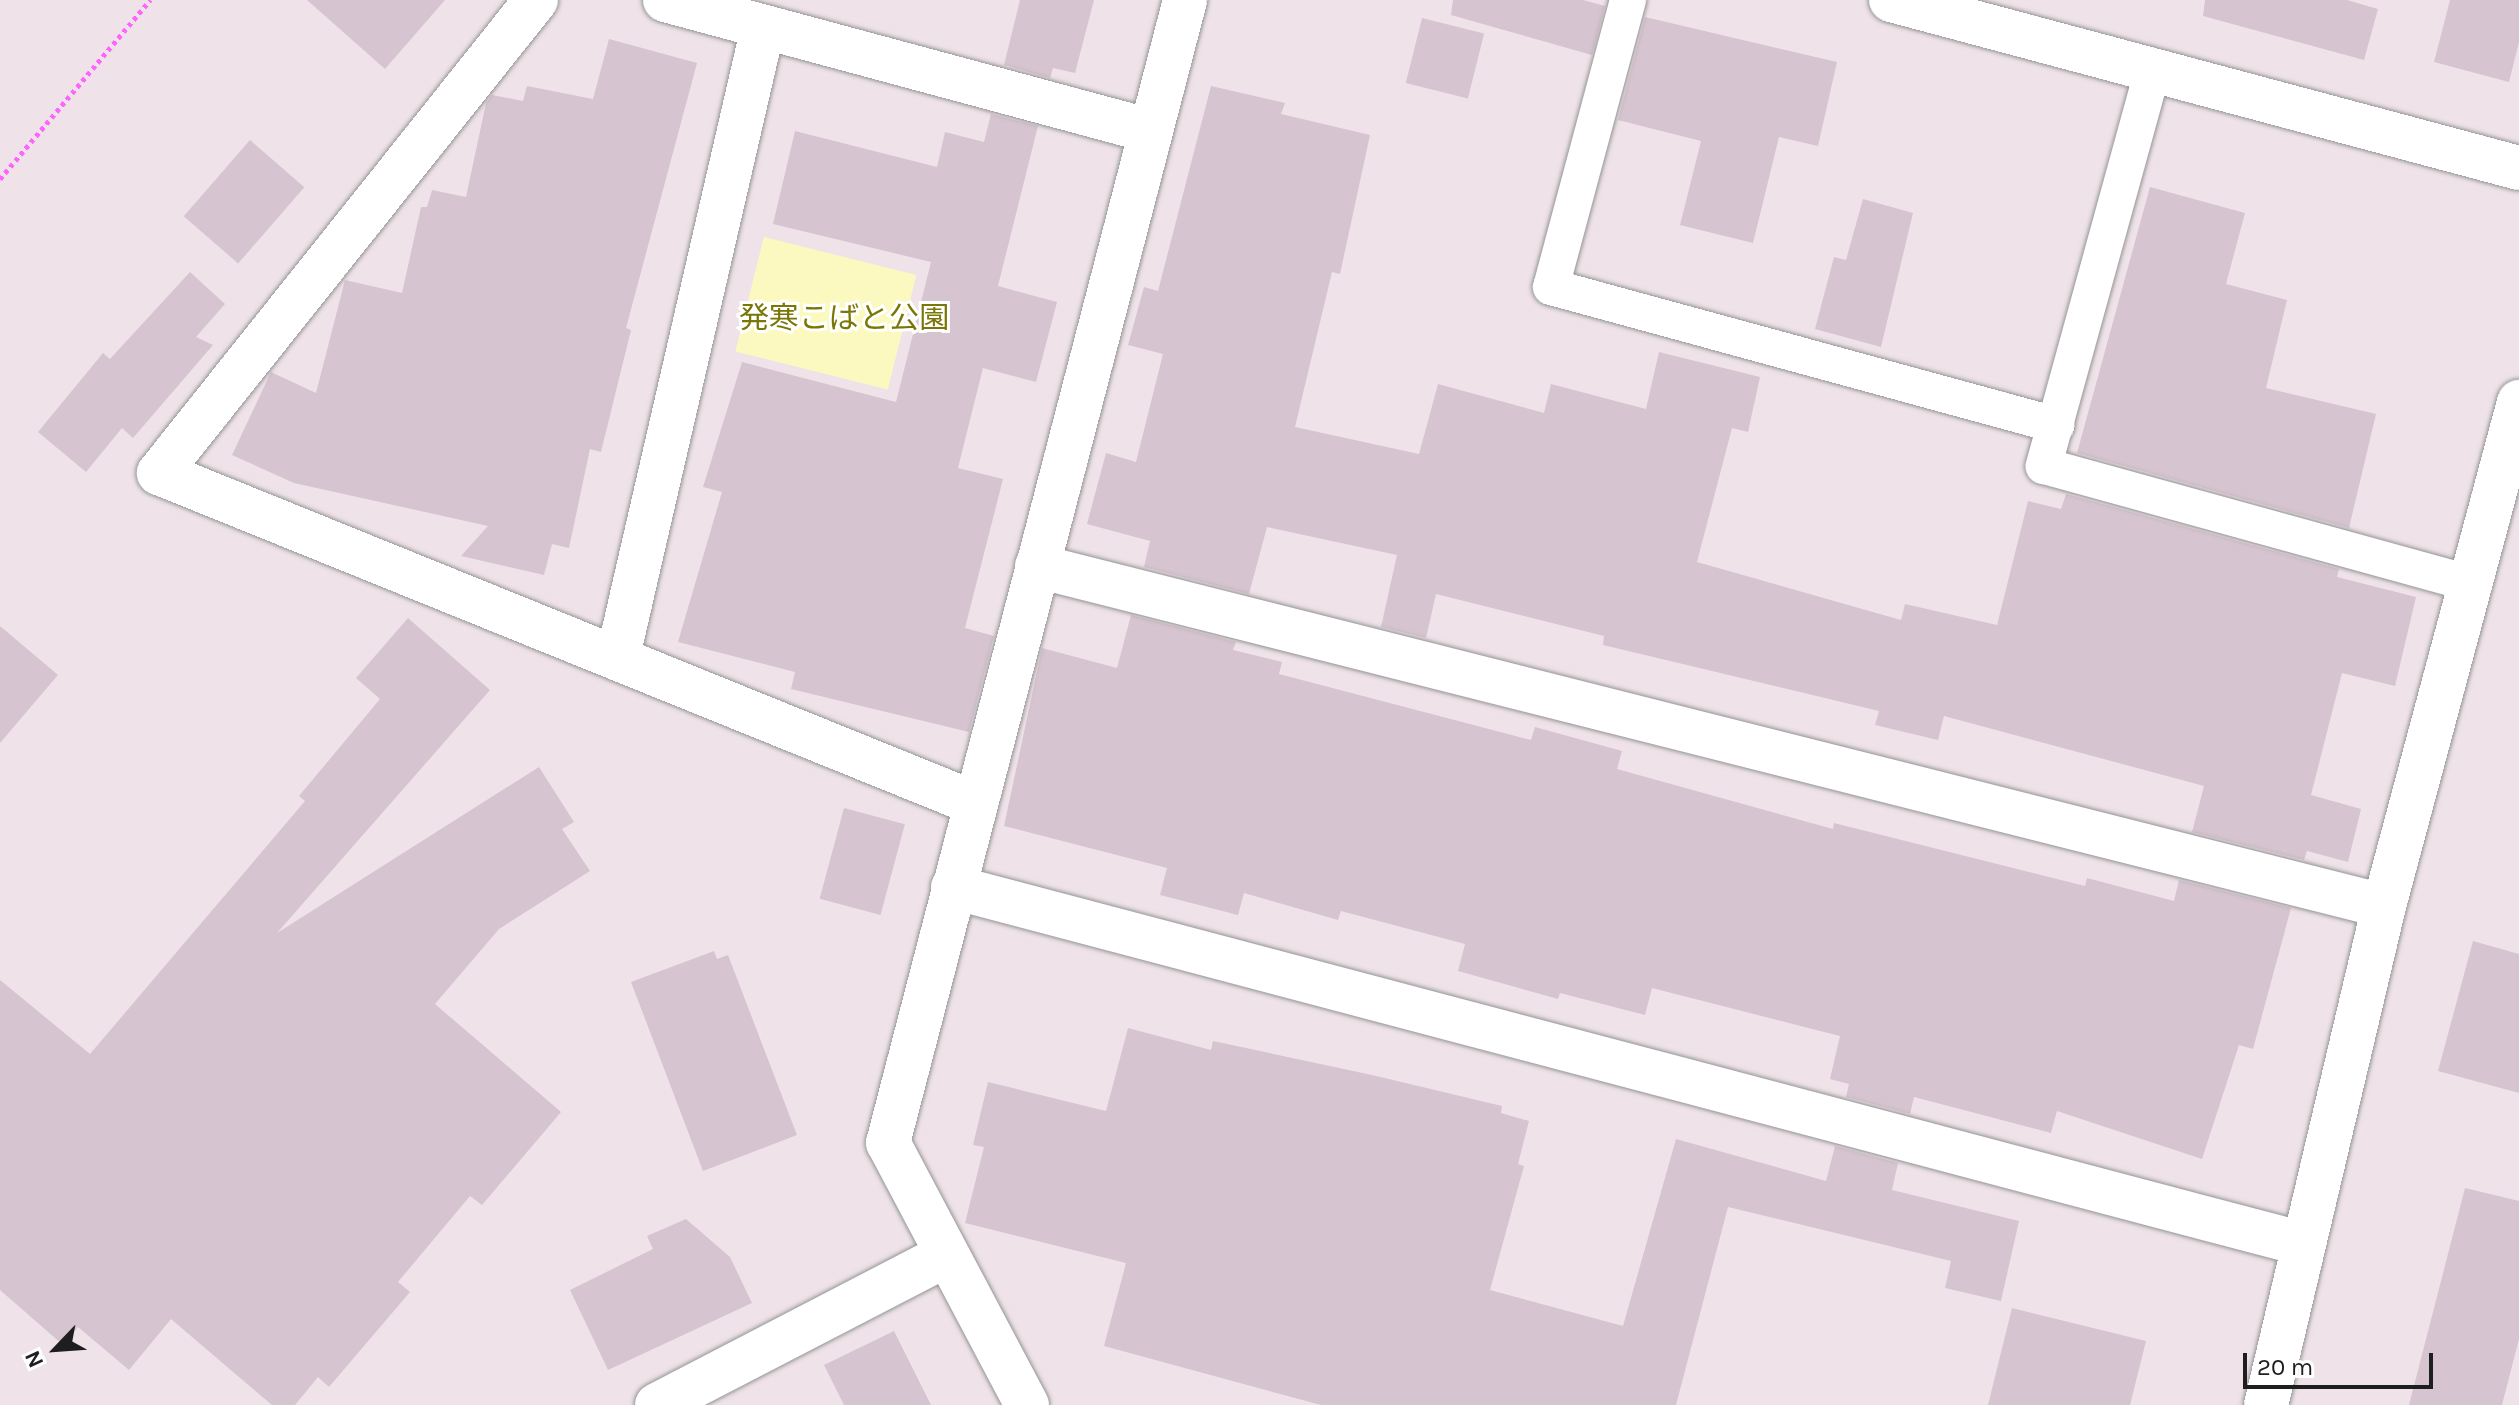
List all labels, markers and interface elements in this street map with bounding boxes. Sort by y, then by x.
park label: 発寒こばと公園 [739,300,949,336]
north arrow [16,1309,96,1389]
scale bar [2247,1337,2437,1387]
text: N [19,1346,49,1372]
text: 20 m [2257,1353,2313,1381]

